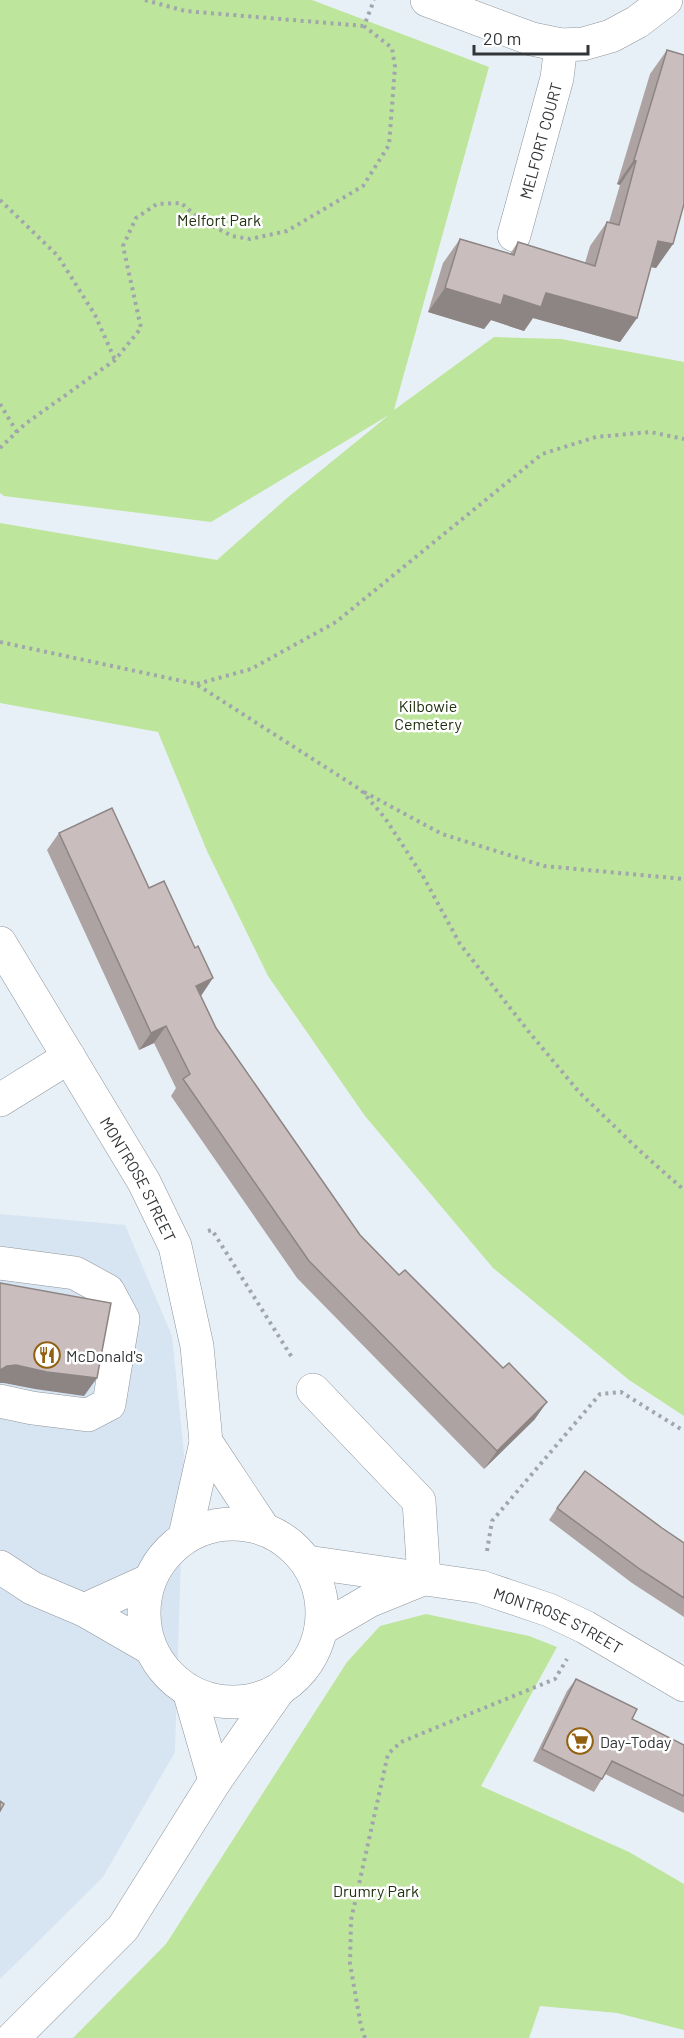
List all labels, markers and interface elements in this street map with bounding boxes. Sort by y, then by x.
scale bar [474,18,588,56]
text: 20 m [483,27,521,49]
street label: MELFORT COURT [515,80,565,201]
park label: Melfort Park [177,210,261,229]
park label: Kilbowie Cemetery [394,696,462,733]
street label: MONTROSE STREET [97,1113,181,1245]
restaurant icon: McDonald's [32,1340,62,1370]
place label: McDonald's [66,1346,143,1365]
street label: MONTROSE STREET [492,1583,626,1657]
supermarket icon: Day-Today [565,1726,595,1756]
place label: Day-Today [600,1732,672,1751]
park label: Drumry Park [333,1881,419,1900]

